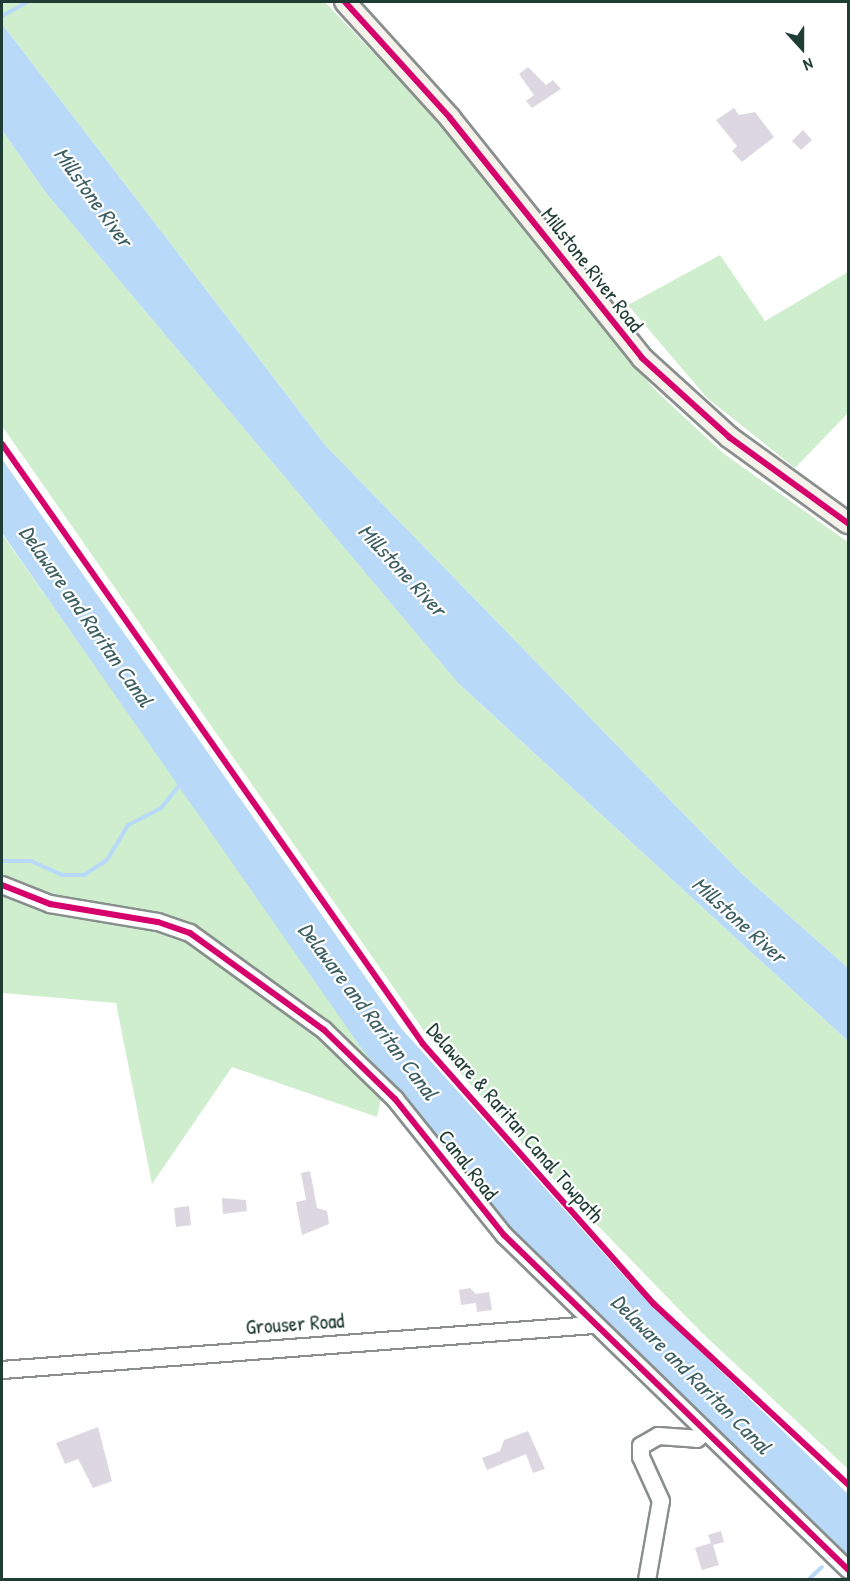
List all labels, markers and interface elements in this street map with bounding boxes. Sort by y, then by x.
north arrow [772,18,832,78]
text: N [801,53,816,77]
water label: Millstone River [48,142,138,252]
street label: Millstone River Road [536,203,648,337]
water label: Millstone River [352,518,452,622]
water label: Delaware and Raritan Canal [13,520,159,712]
water label: Millstone River [687,871,791,969]
water label: Delaware and Raritan Canal [293,917,443,1105]
street label: Delaware & Raritan Canal Towpath [421,1018,609,1228]
street label: Canal Road [433,1125,503,1205]
water label: Delaware and Raritan Canal [606,1289,776,1459]
street label: Grouser Road [245,1308,345,1340]

